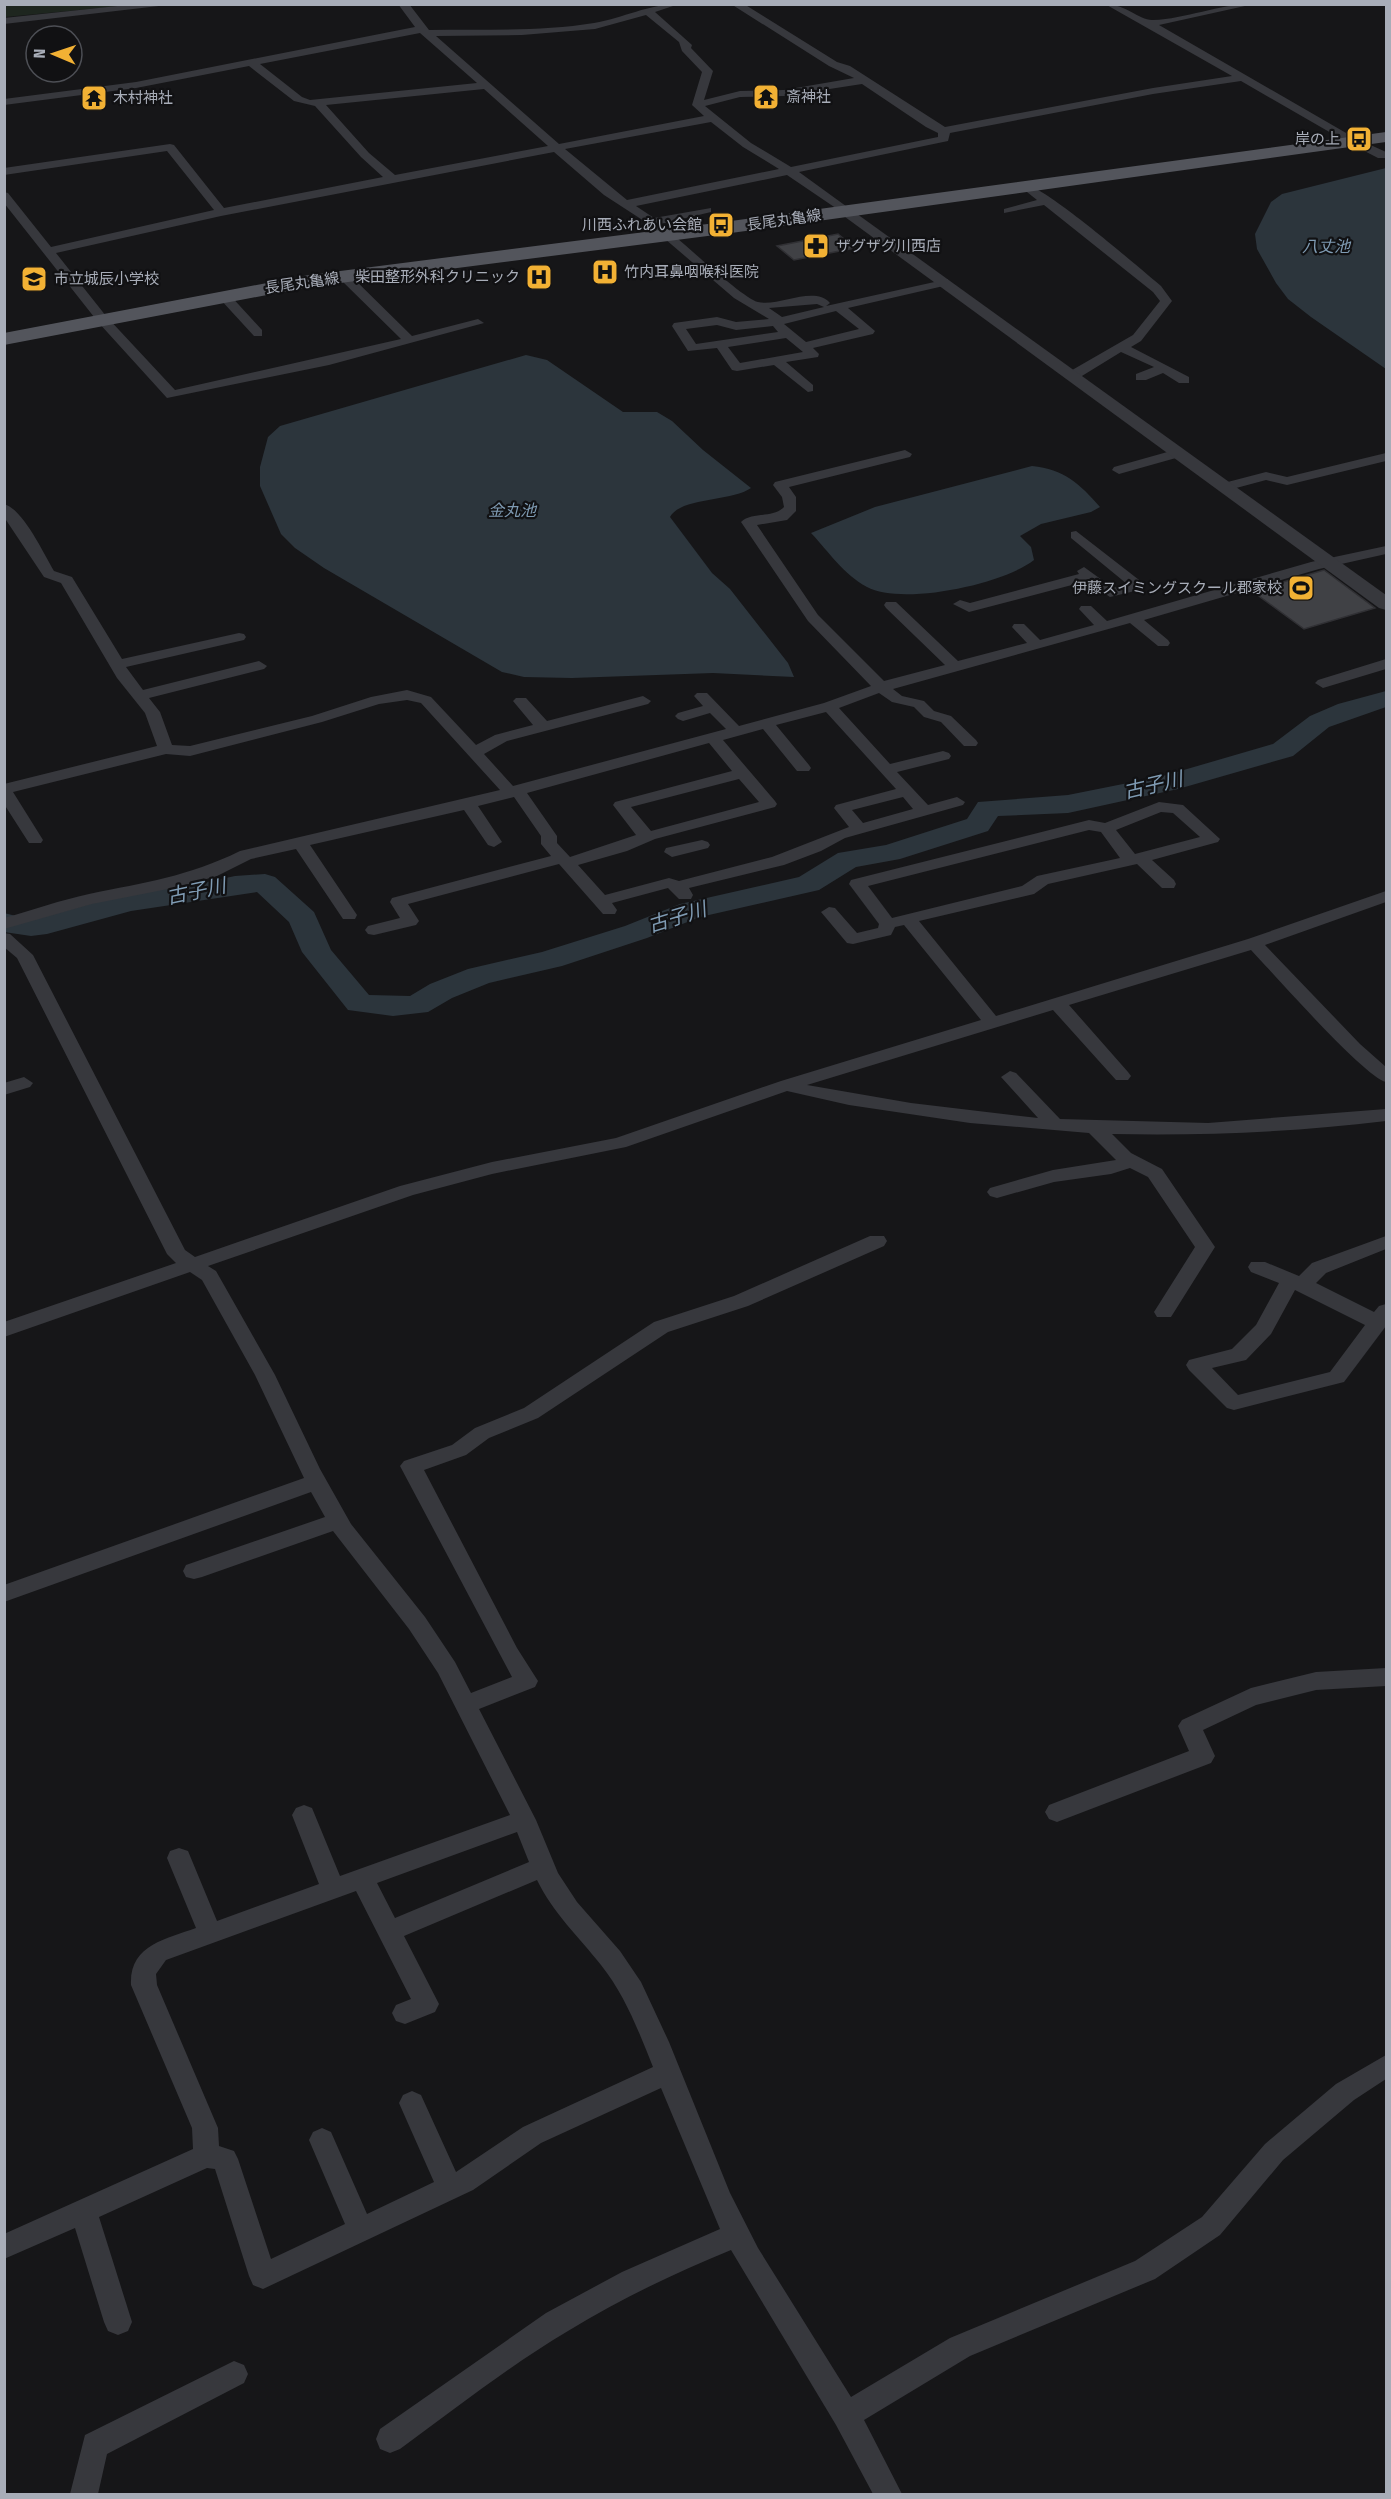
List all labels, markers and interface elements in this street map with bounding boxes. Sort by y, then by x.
north arrow [24,24,84,84]
text: N [30,48,49,59]
temple icon: 斎神社 [751,82,781,112]
temple icon: 木村神社 [79,83,109,113]
place label: 斎神社 [786,88,831,106]
place label: 木村神社 [113,89,173,107]
bus stop icon: 岸の上 [1344,124,1374,154]
place label: 岸の上 [1295,130,1340,148]
street label: 長尾丸亀線 [746,206,822,234]
bus stop icon: 川西ふれあい会館 [706,210,736,240]
place label: 川西ふれあい会館 [582,216,702,234]
pharmacy icon: ザグザグ川西店 [801,231,831,261]
place label: ザグザグ川西店 [836,237,941,255]
water label: 八丈池 [1302,237,1352,256]
hospital icon: 竹内耳鼻咽喉科医院 [590,257,620,287]
hospital icon: 柴田整形外科クリニック [524,262,554,292]
place label: 竹内耳鼻咽喉科医院 [624,263,759,281]
school or university icon: 市立城辰小学校 [19,264,49,294]
place label: 柴田整形外科クリニック [355,268,520,286]
street label: 長尾丸亀線 [264,269,340,297]
place label: 市立城辰小学校 [54,270,159,288]
water label: 金丸池 [488,501,538,520]
sports icon: 伊藤スイミングスクール郡家校 [1286,573,1316,603]
place label: 伊藤スイミングスクール郡家校 [1072,579,1282,597]
water label: 古子川 [1121,766,1187,803]
water label: 古子川 [164,873,230,909]
water label: 古子川 [645,896,711,937]

